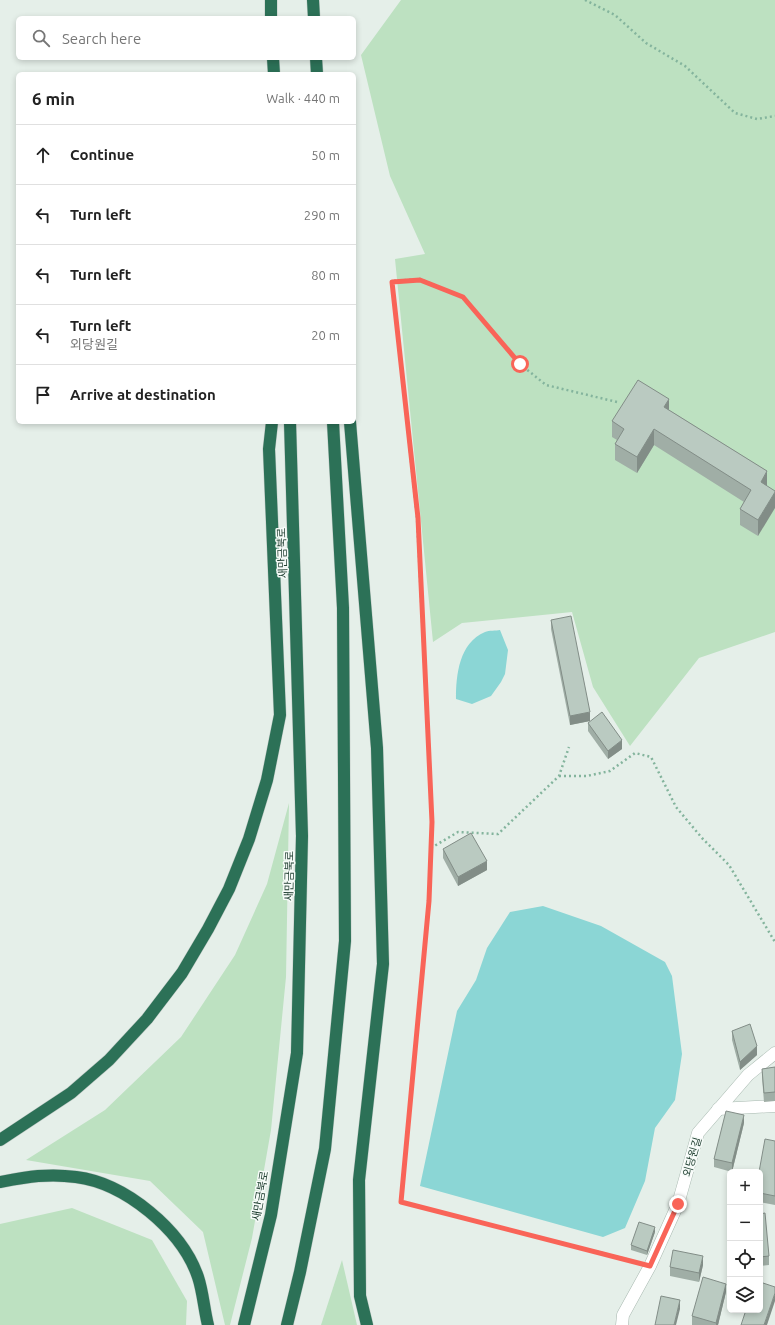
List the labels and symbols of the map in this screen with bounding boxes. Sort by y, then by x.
route start [511,355,529,373]
street label: 새만금북로 [275,528,289,578]
street label: 새만금북로 [283,851,295,901]
street label: 외당원길 [681,1136,703,1178]
street label: 새만금북로 [250,1170,270,1222]
route end [669,1195,687,1213]

